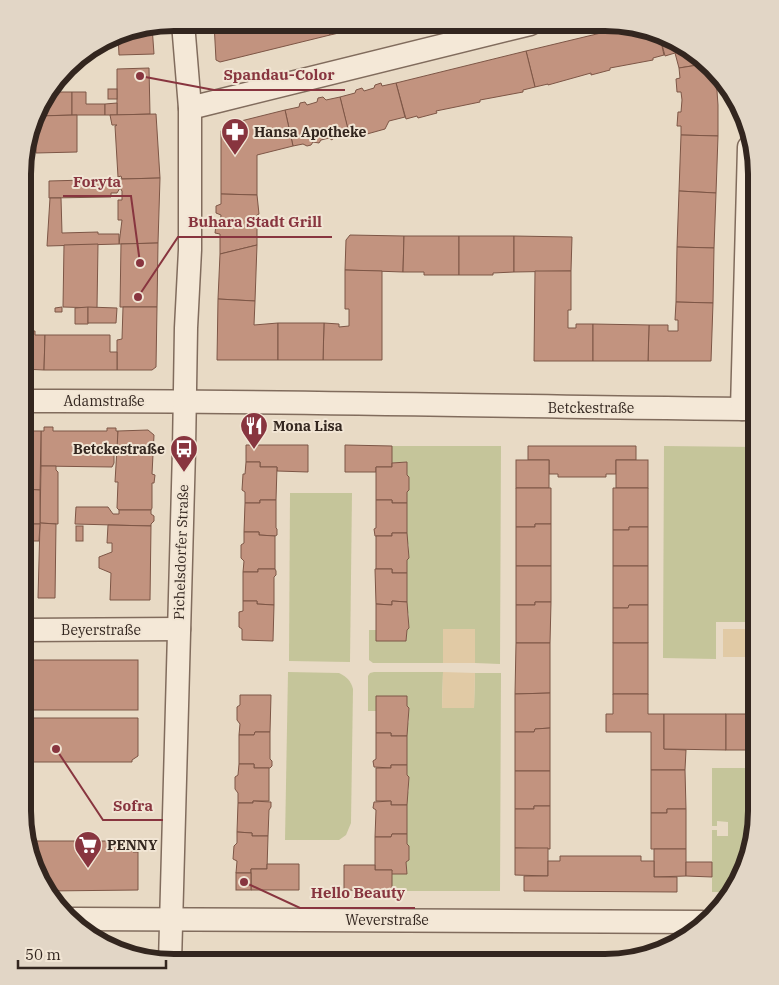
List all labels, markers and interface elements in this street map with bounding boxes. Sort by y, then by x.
callout: Spandau-Color [214,60,345,90]
text: Spandau-Color [223,65,335,84]
pharmacy icon: Hansa Apotheke [220,117,250,156]
place label: Hansa Apotheke [254,123,366,141]
callout: Foryta [63,166,131,196]
text: Foryta [73,172,121,191]
callout: Buhara Stadt Grill [178,207,332,237]
text: Buhara Stadt Grill [188,212,322,231]
street label: Adamstraße [63,392,145,410]
street label: Betckestraße [548,399,634,417]
restaurant icon: Mona Lisa [239,411,269,450]
place label: Mona Lisa [273,417,343,435]
bus stop icon: Betckestraße [169,434,199,473]
place label: Betckestraße [73,440,165,458]
street label: Pichelsdorfer Straße [170,484,192,620]
street label: Beyerstraße [61,621,141,639]
callout: Sofra [103,790,163,820]
text: Sofra [113,796,153,815]
supermarket icon: PENNY [73,830,103,869]
place label: PENNY [107,836,158,854]
callout: Hello Beauty [300,878,415,908]
text: Hello Beauty [311,883,406,902]
street label: Weverstraße [345,911,429,929]
scale bar [18,938,165,970]
text: 50 m [25,945,61,964]

